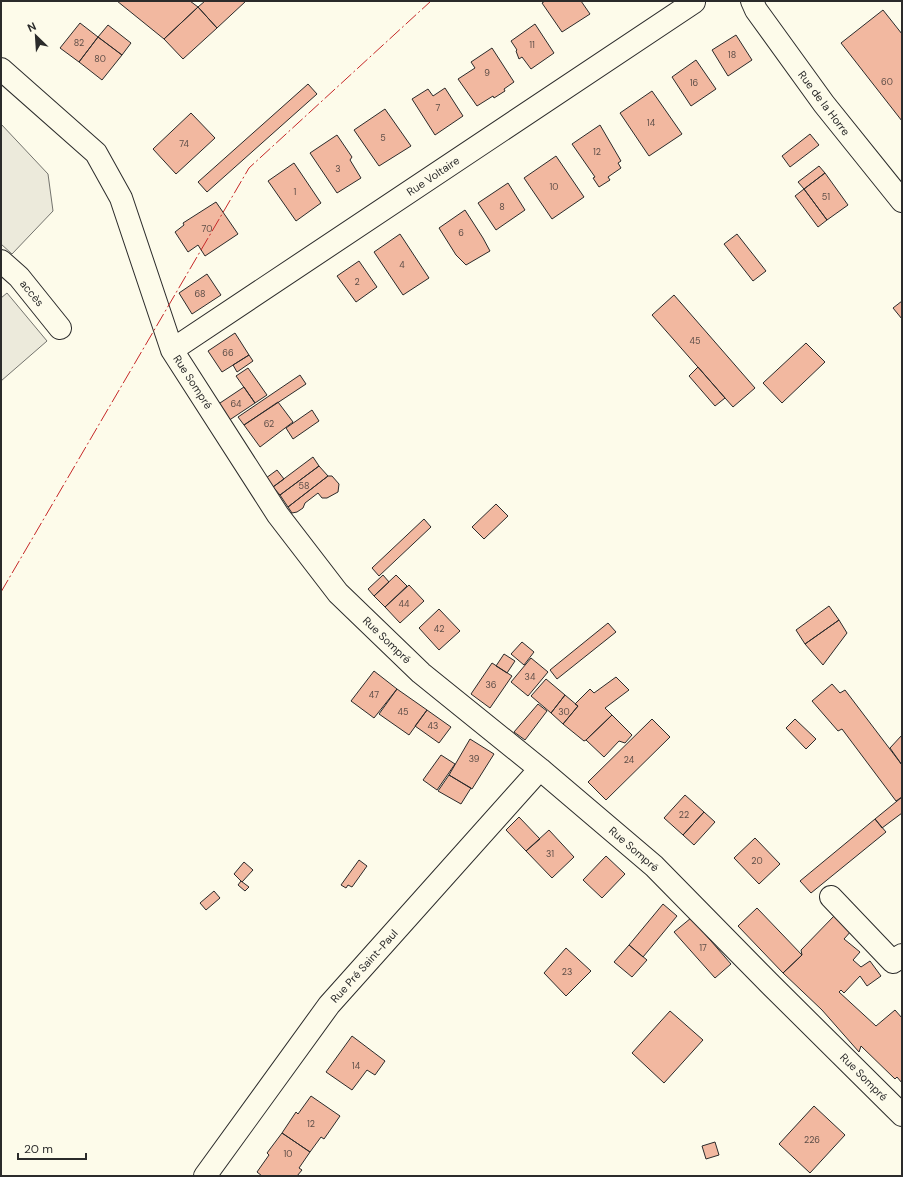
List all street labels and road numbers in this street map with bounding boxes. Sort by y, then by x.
street label: Rue de la Horre [795,68,853,138]
street label: Rue Voltaire [404,153,462,199]
street label: accès [17,277,47,309]
street label: Rue Sompré [170,352,216,412]
street label: Rue Sompré [360,614,414,666]
street label: Rue Sompré [606,823,662,875]
street label: Rue Pré Saint-Paul [327,926,401,1006]
street label: Rue Sompré [837,1050,891,1104]

